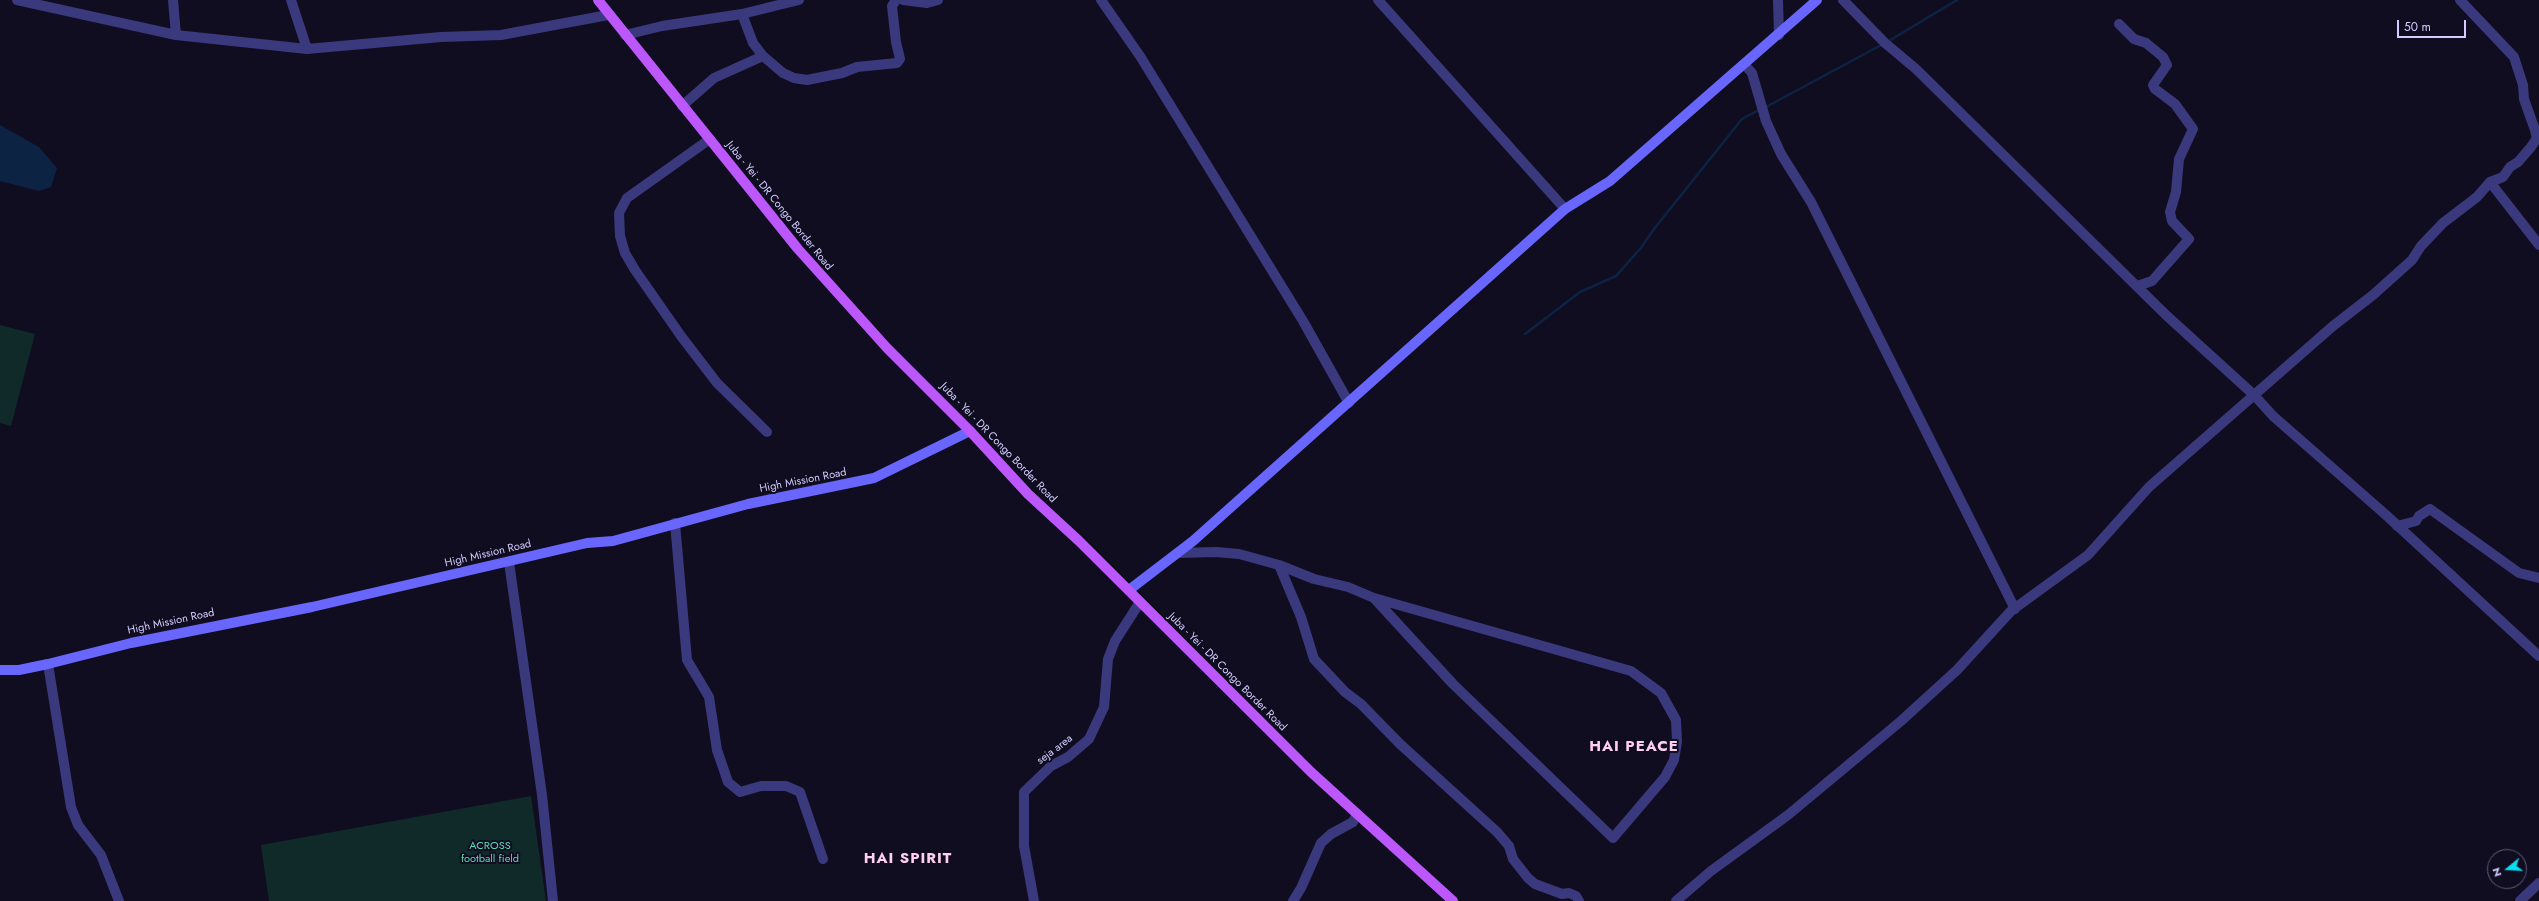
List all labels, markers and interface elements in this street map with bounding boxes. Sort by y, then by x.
scale bar [2399,12,2468,38]
text: 50 m [2404,18,2431,36]
street label: Juba - Yei - DR Congo Border Road [723,139,835,273]
street label: Juba - Yei - DR Congo Border Road [937,380,1059,506]
street label: High Mission Road [758,466,848,496]
street label: High Mission Road [443,538,533,570]
street label: High Mission Road [126,606,216,638]
street label: Juba - Yei - DR Congo Border Road [1165,610,1289,734]
street label: seja area [1035,732,1075,768]
district label: HAI PEACE [1589,738,1679,756]
park label: ACROSS football field [461,839,519,865]
north arrow [2487,849,2527,889]
district label: HAI SPIRIT [864,850,952,868]
text: N [2488,866,2505,879]

